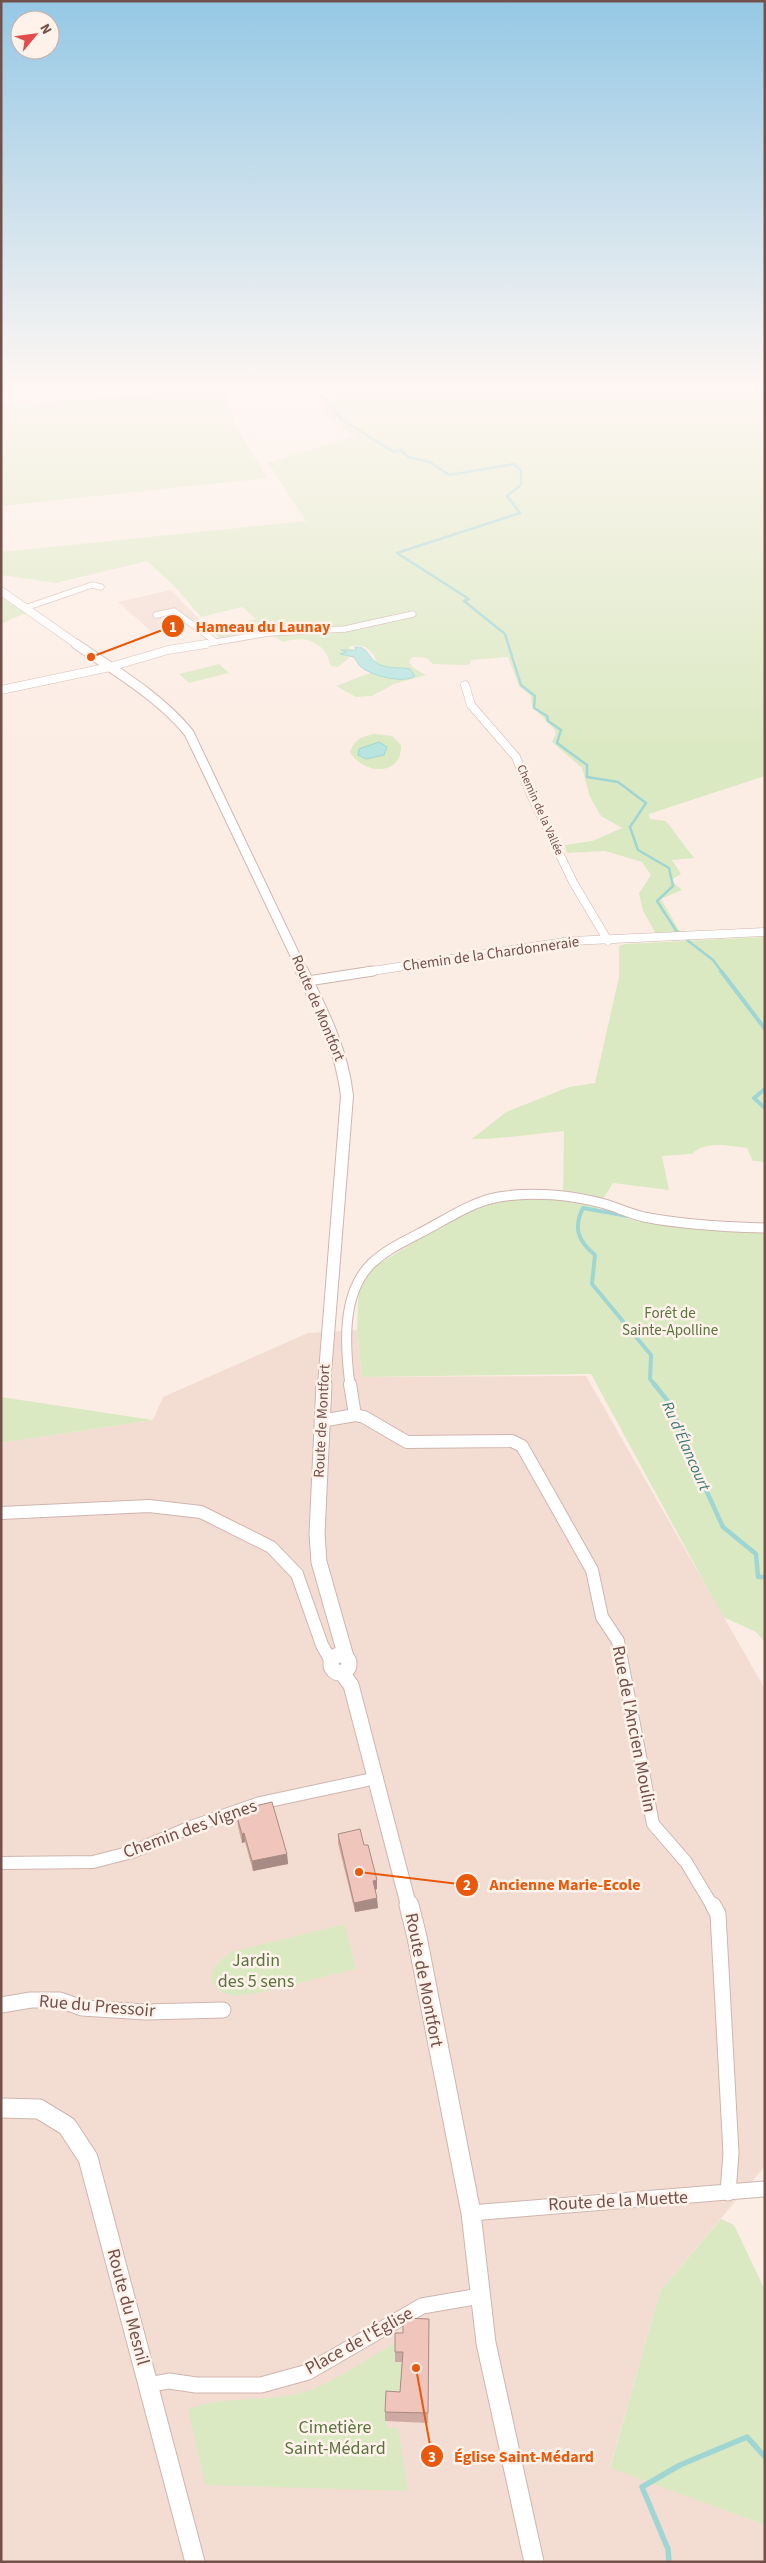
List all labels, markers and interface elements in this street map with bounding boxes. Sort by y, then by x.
north arrow [10,10,60,60]
text: N [34,20,56,38]
callout: Hameau du Launay [160,611,340,642]
text: Hameau du Launay [196,616,331,638]
text: 1 [169,617,177,638]
street label: Chemin de la Vallée [512,762,568,858]
street label: Chemin de la Chardonneraie [401,931,581,977]
street label: Route de Montfort [286,952,350,1064]
park label: Forêt de Sainte-Apolline [622,1303,718,1341]
street label: Route de Montfort [309,1364,335,1478]
water label: Ru d'Élancourt [656,1398,716,1495]
street label: Rue de l'Ancien Moulin [606,1644,662,1814]
street label: Chemin des Vignes [119,1793,261,1865]
callout: Ancienne Marie-Ecole [455,1869,651,1900]
text: Ancienne Marie-Ecole [489,1874,640,1896]
text: 2 [463,1875,471,1896]
street label: Route de Montfort [399,1911,449,2049]
park label: Jardin des 5 sens [218,1948,294,1994]
street label: Rue du Pressoir [38,1988,157,2024]
street label: Route de la Muette [548,2185,689,2217]
street label: Route du Mesnil [100,2246,156,2368]
street label: Place de l'Église [301,2301,418,2381]
park label: Cimetière Saint-Médard [284,2415,386,2461]
callout: Église Saint-Médard [419,2441,604,2472]
text: Église Saint-Médard [454,2446,594,2468]
text: 3 [428,2447,436,2468]

